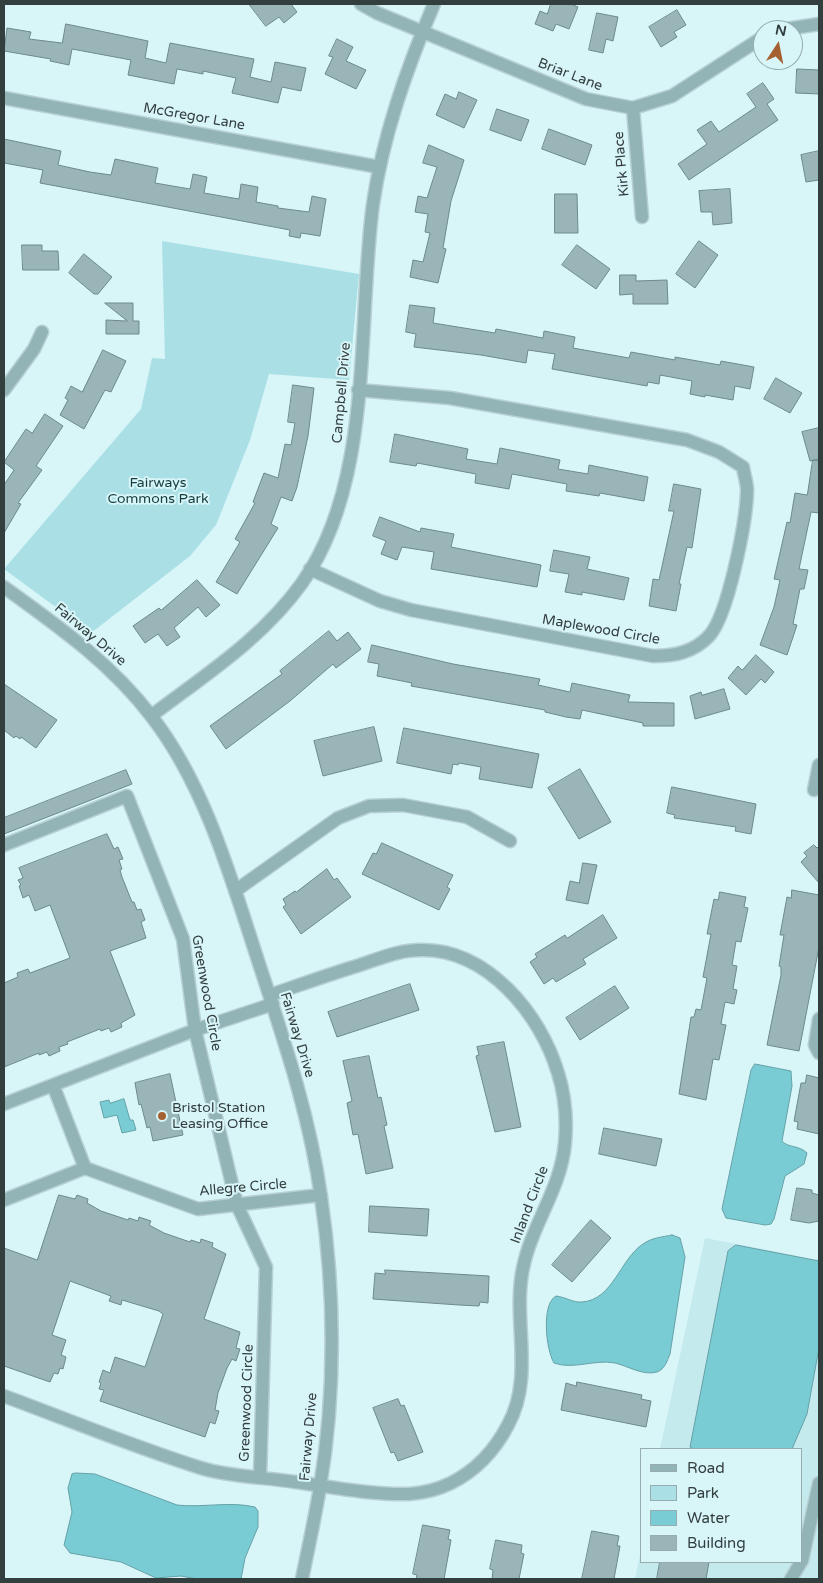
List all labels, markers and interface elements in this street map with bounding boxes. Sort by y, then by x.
north arrow [753,20,803,70]
text: N [774,21,788,40]
street label: Briar Lane [535,55,605,95]
street label: McGregor Lane [142,100,246,134]
street label: Kirk Place [611,131,633,197]
street label: Campbell Drive [329,342,355,444]
park label: Fairways Commons Park [107,475,209,508]
street label: Fairway Drive [51,600,129,670]
street label: Maplewood Circle [541,611,661,649]
street label: Greenwood Circle [188,934,224,1052]
street label: Fairway Drive [276,990,318,1080]
place label: Bristol Station Leasing Office [172,1100,268,1132]
marker: Bristol Station Leasing Office [156,1110,168,1122]
street label: Inland Circle [507,1164,553,1246]
street label: Allegre Circle [198,1176,288,1200]
street label: Greenwood Circle [237,1344,257,1462]
street label: Fairway Drive [297,1392,321,1482]
legend [640,1448,803,1563]
text: Road [687,1459,725,1477]
text: Park [687,1484,719,1502]
text: Water [687,1509,730,1527]
text: Building [687,1534,746,1552]

